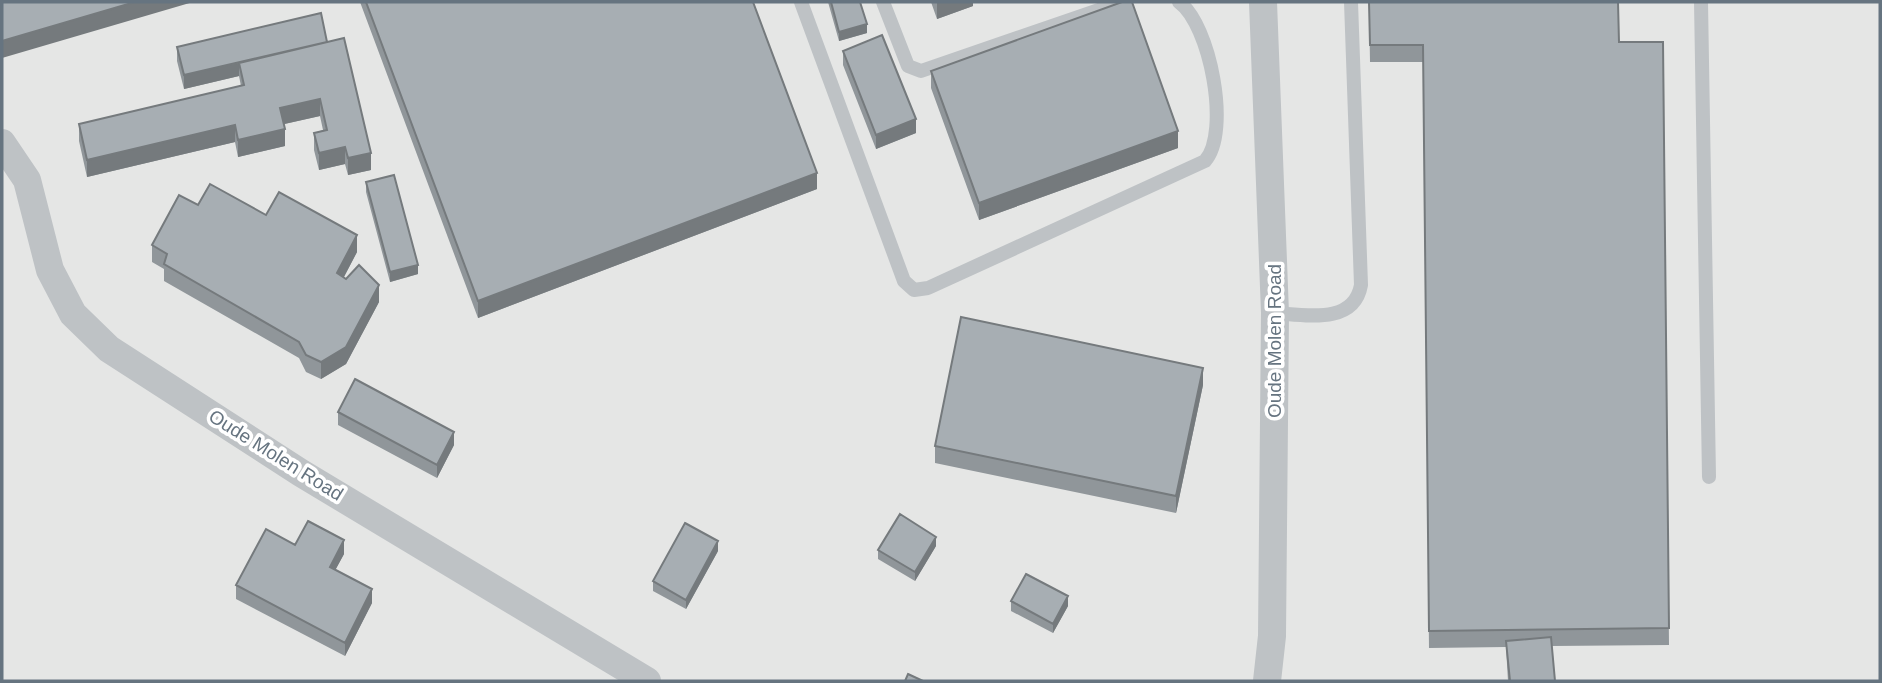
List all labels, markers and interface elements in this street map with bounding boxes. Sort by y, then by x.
street label: Oude Molen Road [1264,264,1285,418]
street label: Oude Molen Road [205,405,347,505]

